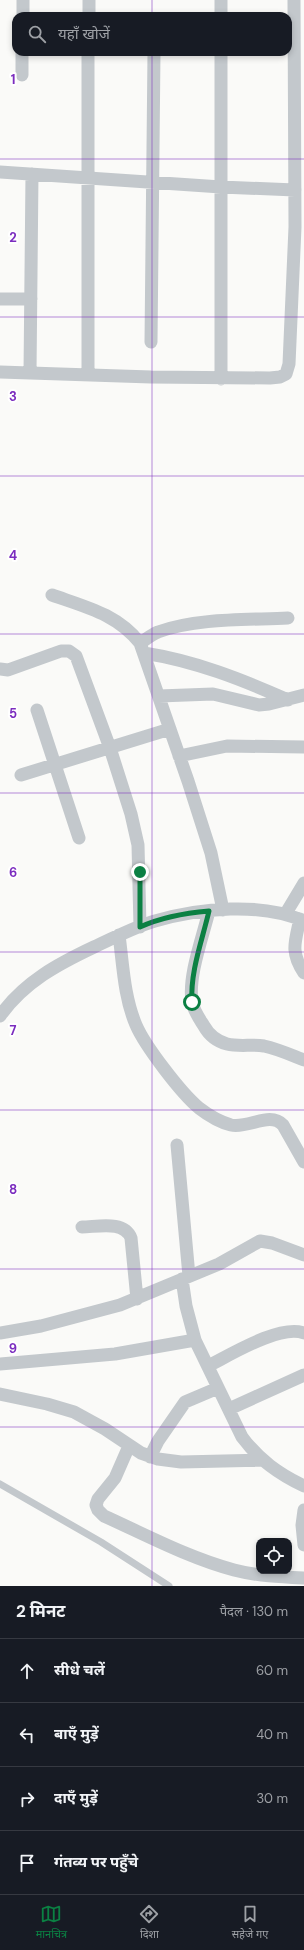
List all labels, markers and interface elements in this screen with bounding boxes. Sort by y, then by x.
search box [12,12,292,56]
icon: search [26,23,48,45]
text: यहाँ खोजें [58,24,110,44]
text: 1 [11,71,15,88]
text: 2 [9,229,17,246]
text: 3 [9,388,17,405]
text: 4 [9,547,17,564]
text: 5 [9,705,17,722]
route end [131,863,149,881]
text: 6 [9,864,17,881]
route start [183,993,201,1011]
text: 7 [10,1022,17,1039]
text: 8 [9,1181,17,1198]
text: 9 [9,1340,17,1357]
map controls [256,1538,292,1574]
button: locate [256,1538,292,1574]
text: 2 मिनट [16,1600,66,1622]
text: पैदल · 130 m [220,1603,288,1620]
icon: ahead [16,1660,38,1682]
text: सीधे चलें [54,1660,105,1680]
text: 60 m [256,1662,288,1679]
icon: left [16,1724,38,1746]
text: बाएँ मुड़ें [54,1724,99,1744]
text: 40 m [256,1726,288,1743]
icon: right [16,1788,38,1810]
text: दाएँ मुड़ें [54,1788,98,1808]
text: 30 m [256,1790,288,1807]
icon: arrive [16,1852,38,1874]
text: गंतव्य पर पहुँचे [54,1852,138,1872]
tab: मानचित्र [36,1903,67,1942]
tab: दिशा [138,1903,160,1942]
tab: सहेजे गए [232,1903,268,1942]

